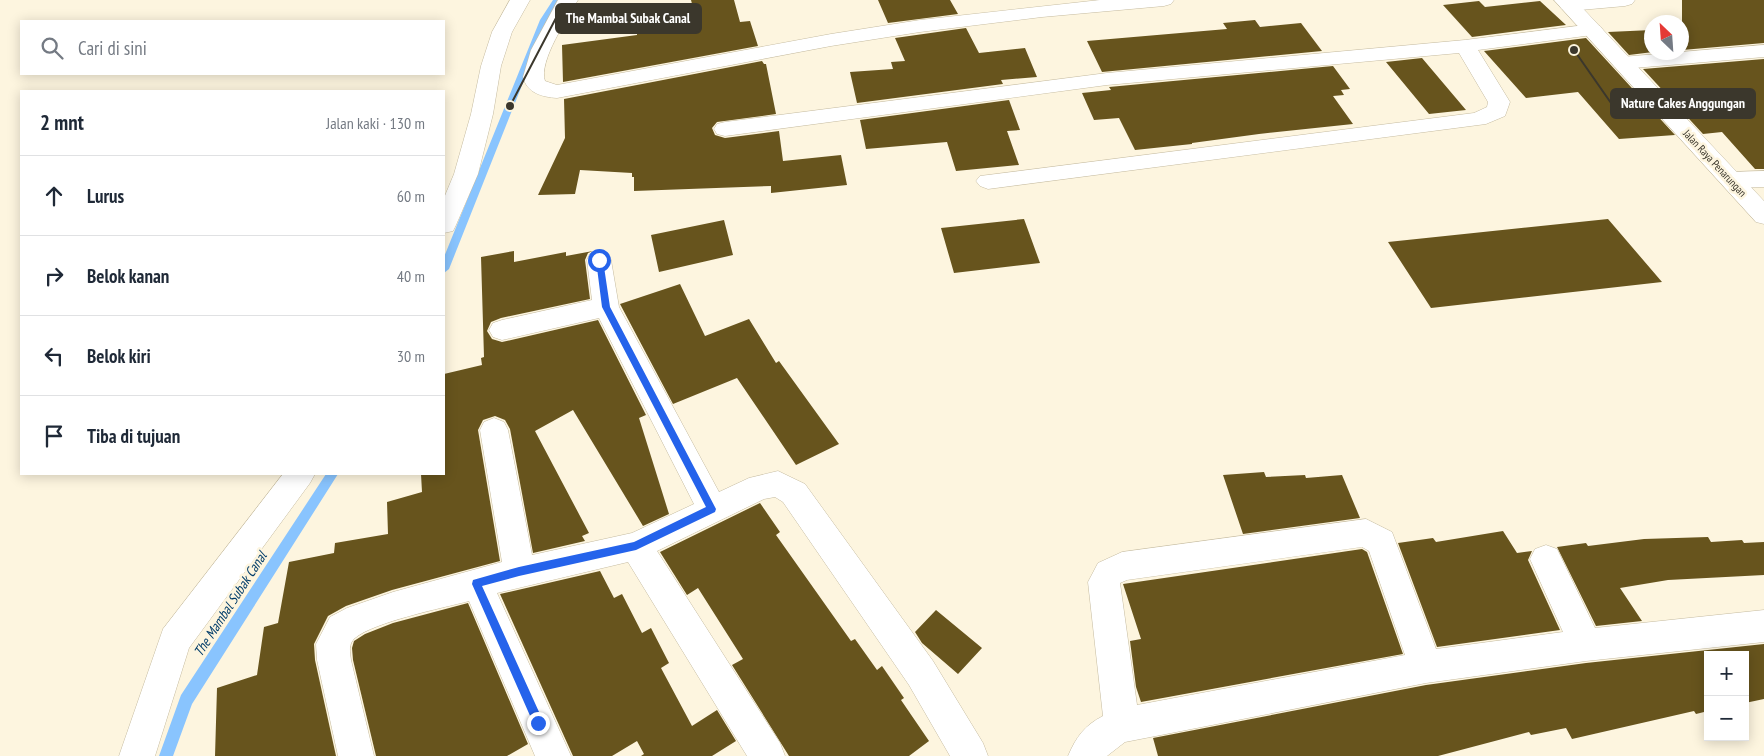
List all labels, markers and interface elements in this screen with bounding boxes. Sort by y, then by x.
callout: The Mambal Subak Canal [556,4,701,33]
text: The Mambal Subak Canal [566,9,691,27]
north arrow [1644,15,1689,60]
search box [20,20,445,75]
icon: search [38,34,66,62]
text: Cari di sini [78,36,147,60]
callout: Nature Cakes Anggungan [1611,89,1755,118]
text: Nature Cakes Anggungan [1621,94,1745,112]
text: 2 mnt [40,109,84,136]
text: Jalan kaki · 130 m [326,113,425,133]
street label: Jalan Raya Penarungan [1680,126,1750,200]
icon: ahead [40,182,68,210]
text: Lurus [87,184,124,208]
text: 60 m [397,186,425,206]
route start [588,249,611,272]
icon: right [40,262,68,290]
text: Belok kanan [87,264,169,288]
text: 40 m [397,266,425,286]
icon: left [40,342,68,370]
text: Belok kiri [87,344,151,368]
text: 30 m [397,346,425,366]
icon: arrive [40,422,68,450]
text: Tiba di tujuan [87,424,180,448]
water label: The Mambal Subak Canal [189,547,272,660]
map controls [1704,651,1749,741]
button: + [1704,651,1749,696]
button: − [1704,696,1749,741]
route end [527,712,550,735]

